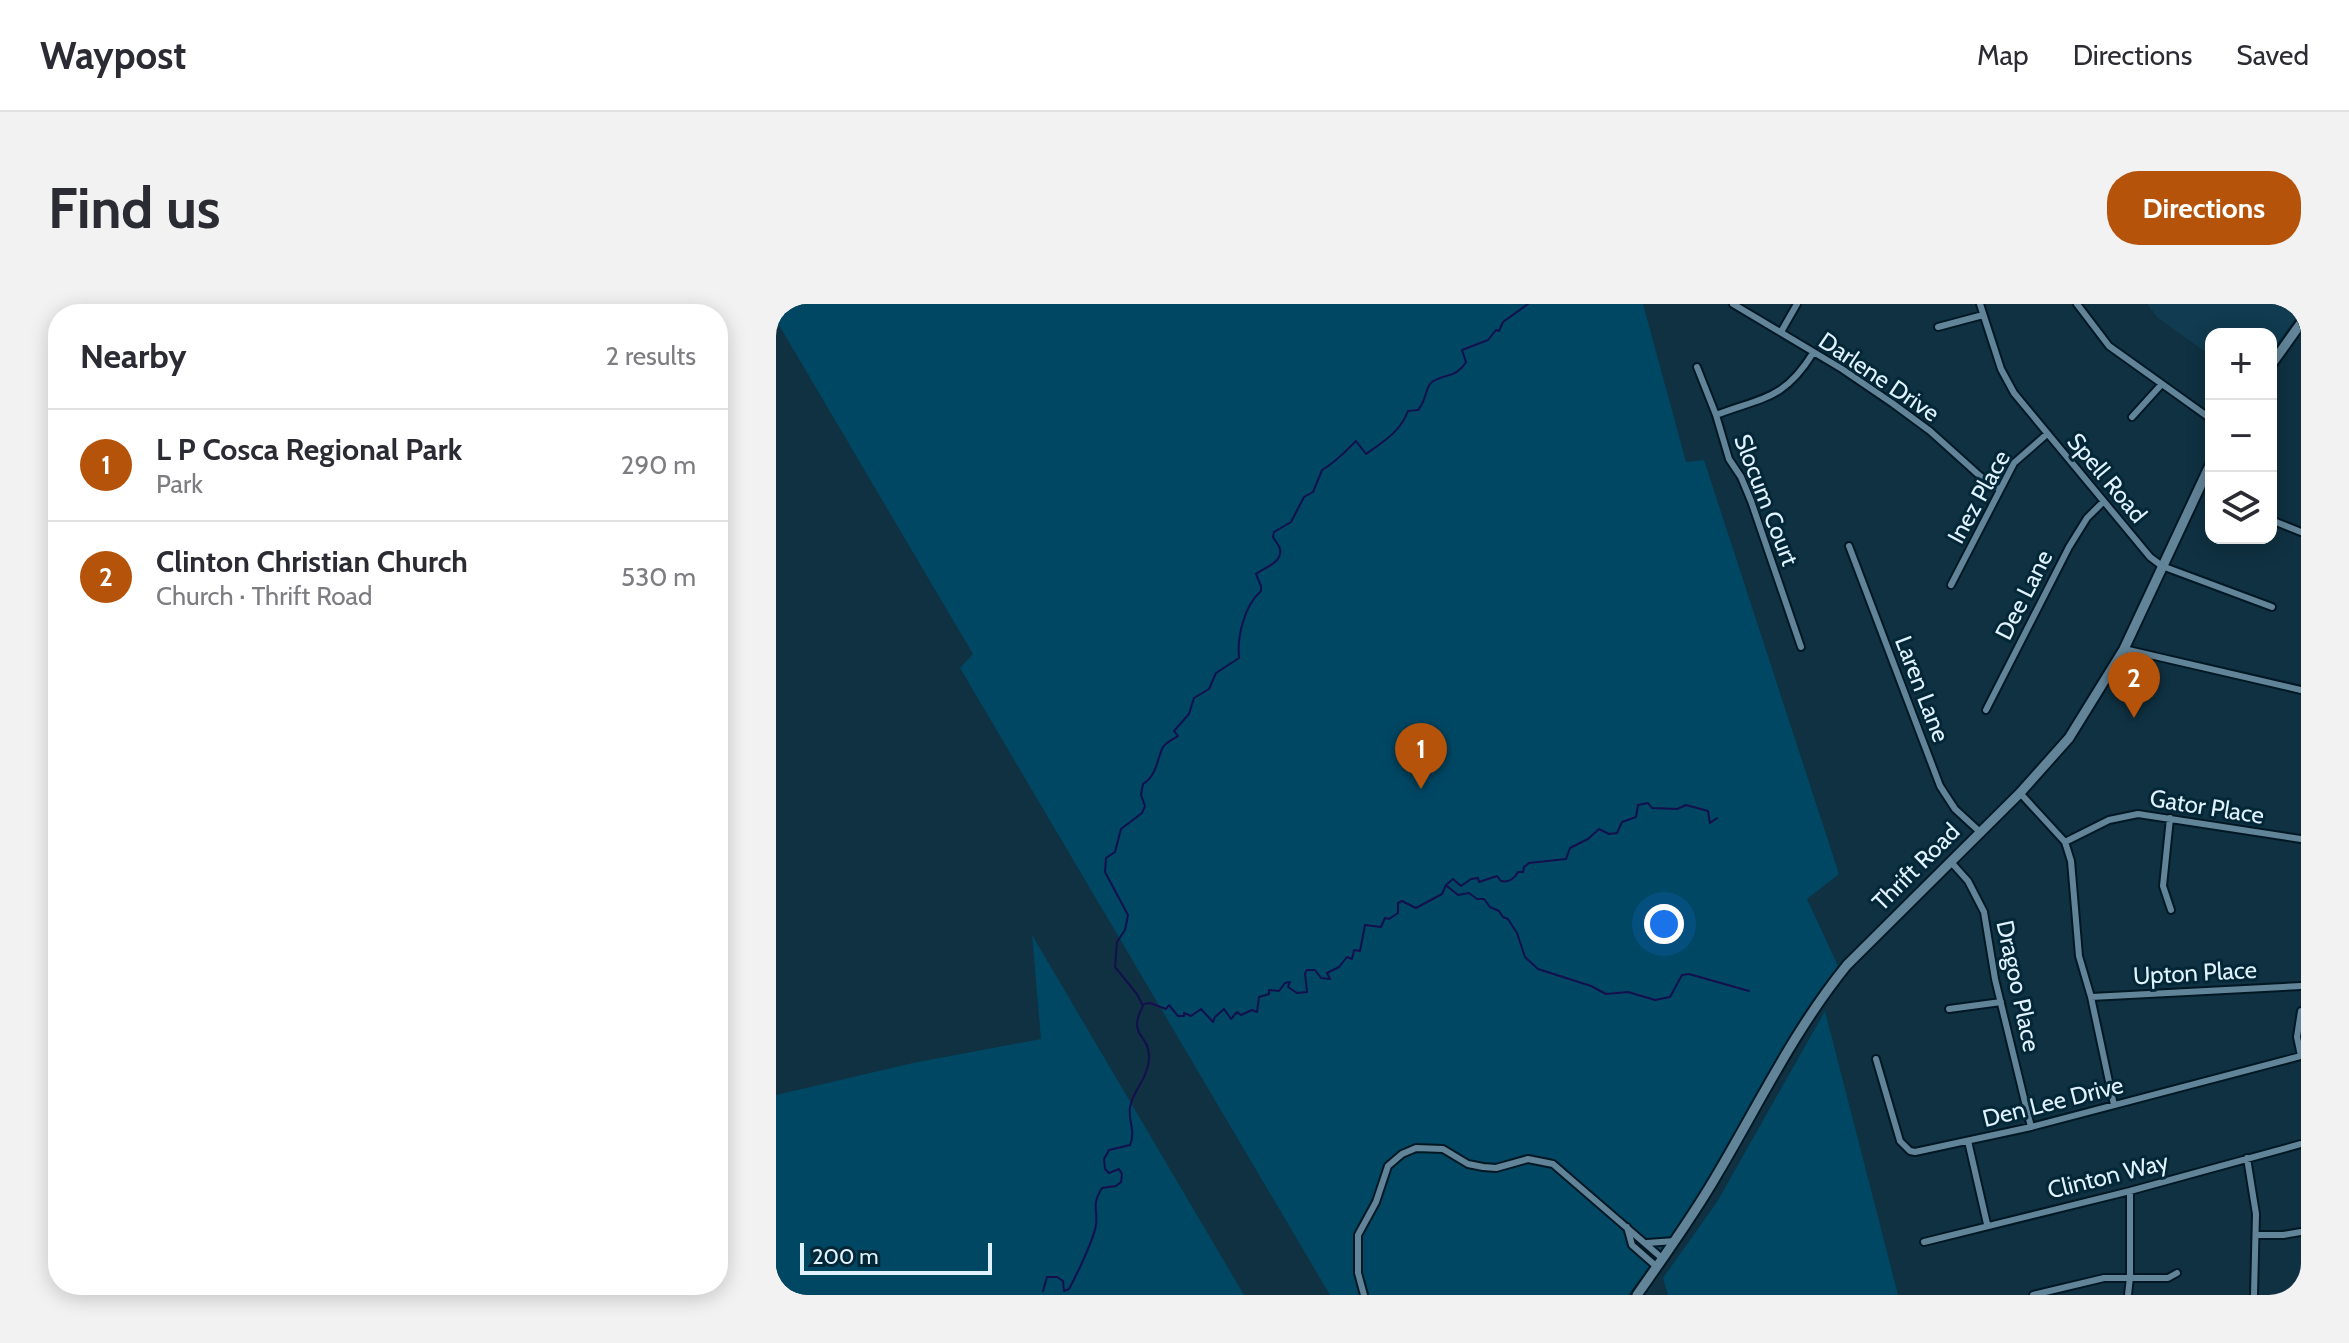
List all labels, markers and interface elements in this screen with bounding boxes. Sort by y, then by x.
text: Waypost [40,32,186,79]
text: Map [1977,38,2029,72]
text: Directions [2073,38,2192,72]
text: Saved [2236,38,2309,72]
button: Directions [2107,171,2301,245]
text: Find us [48,174,221,242]
street label: Darlene Drive [1813,326,1945,428]
map controls [2205,328,2277,544]
button: + [2205,328,2277,400]
text: Nearby [80,335,187,377]
text: 2 results [605,340,696,372]
button: − [2205,400,2277,472]
street label: Spell Road [2061,427,2153,528]
street label: Slocum Court [1728,430,1805,570]
text: L P Cosca Regional Park [156,431,462,468]
street label: Inez Place [1941,445,2016,548]
text: 1 [101,449,111,481]
text: 290 m [621,449,696,481]
text: Park [156,468,203,500]
button: layers [2205,472,2277,544]
text: Clinton Christian Church [156,543,468,580]
street label: Dee Lane [1989,545,2058,644]
text: 2 [99,561,113,593]
text: 530 m [621,561,696,593]
text: Church · Thrift Road [156,580,373,612]
street label: Laren Lane [1889,632,1956,746]
pin: 2 [2108,652,2160,718]
pin: 1 [1395,723,1447,789]
street label: Gator Place [2148,783,2266,830]
street label: Thrift Road [1866,817,1965,916]
your location [1644,904,1684,944]
street label: Dragoo Place [1990,917,2047,1054]
street label: Upton Place [2132,955,2258,990]
street label: Den Lee Drive [1980,1070,2126,1133]
street label: Clinton Way [2044,1146,2171,1205]
scale bar [800,1239,992,1275]
text: 200 m [812,1243,878,1270]

